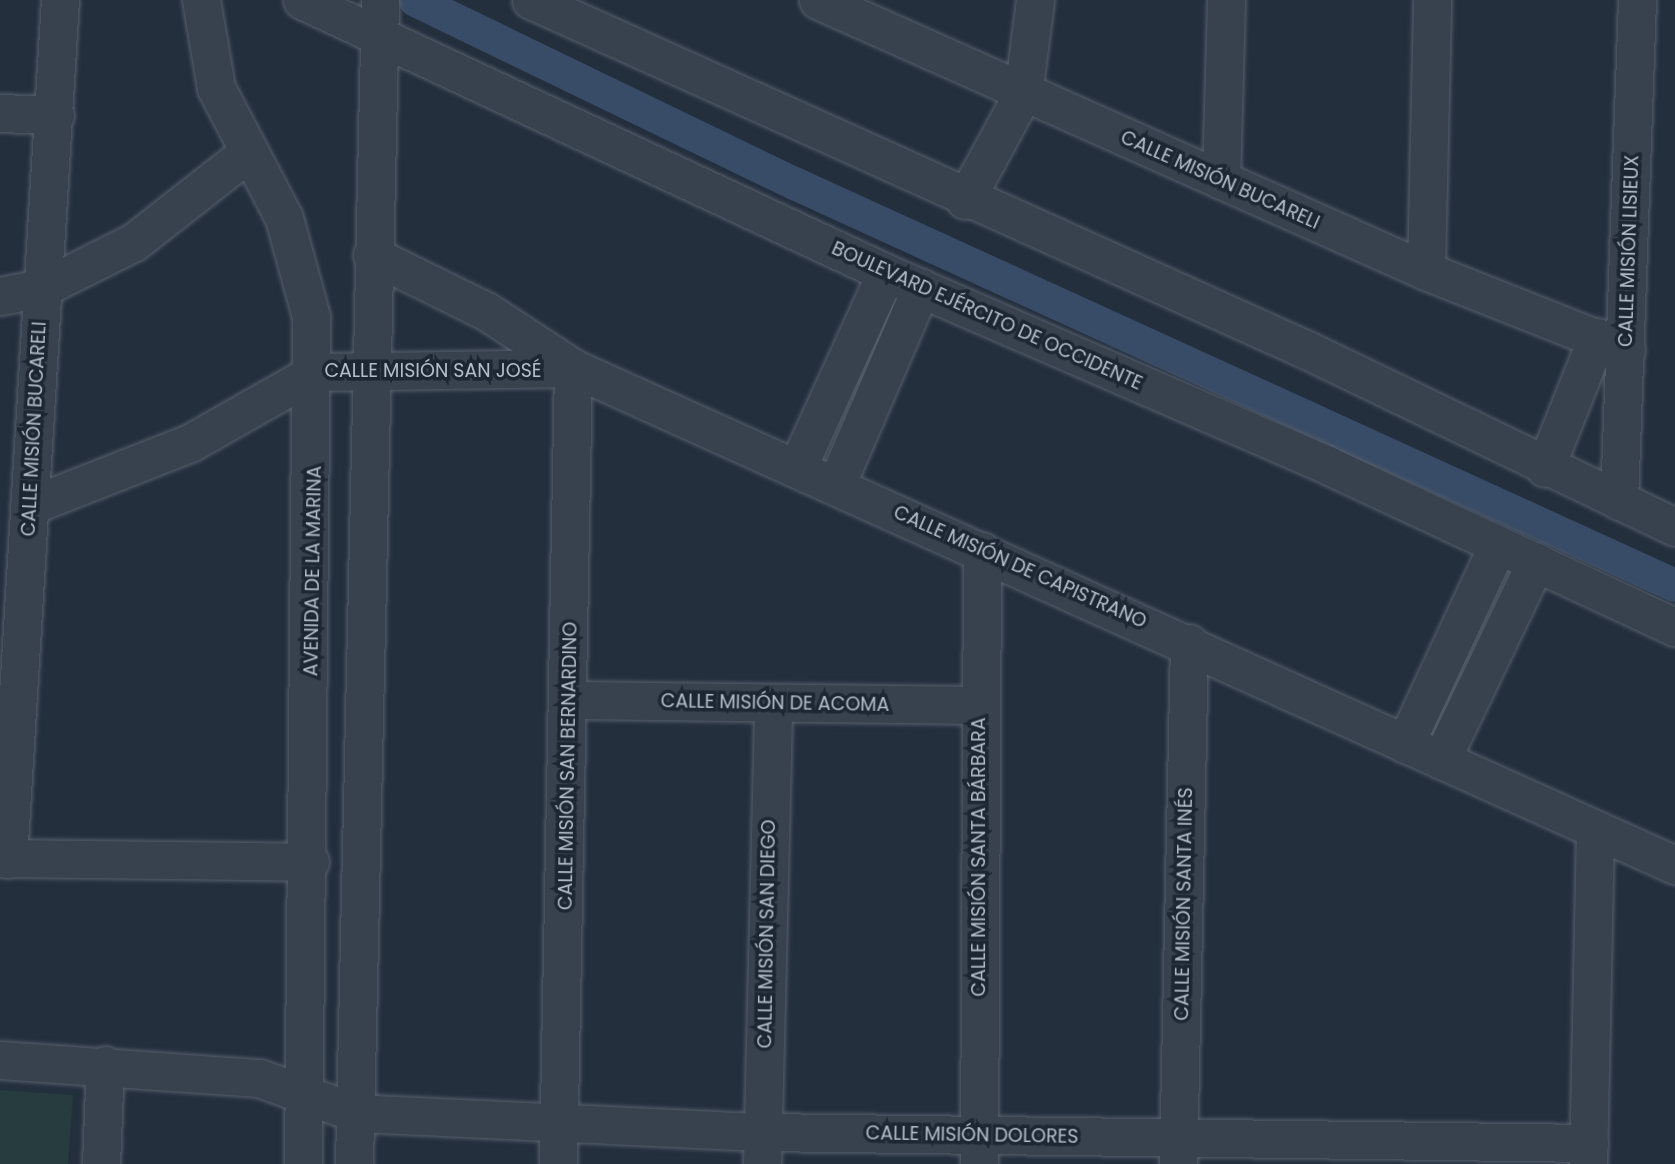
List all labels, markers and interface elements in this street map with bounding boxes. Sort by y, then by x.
street label: CALLE MISIÓN BUCARELI [1117,126,1323,234]
street label: CALLE MISIÓN LISIEUX [1614,155,1644,347]
street label: BOULEVARD EJÉRCITO DE OCCIDENTE [828,237,1146,395]
street label: CALLE MISIÓN BUCARELI [17,321,51,537]
street label: CALLE MISIÓN SAN JOSÉ [324,360,542,382]
street label: AVENIDA DE LA MARINA [300,466,326,676]
street label: CALLE MISIÓN DE CAPISTRANO [890,501,1150,633]
street label: CALLE MISIÓN SAN BERNARDINO [554,622,582,910]
street label: CALLE MISIÓN DE ACOMA [660,690,890,716]
street label: CALLE MISIÓN SANTA BÁRBARA [968,717,990,997]
street label: CALLE MISIÓN SANTA INÉS [1171,787,1197,1021]
street label: CALLE MISIÓN SAN DIEGO [754,819,780,1049]
street label: CALLE MISIÓN DOLORES [865,1122,1079,1148]

